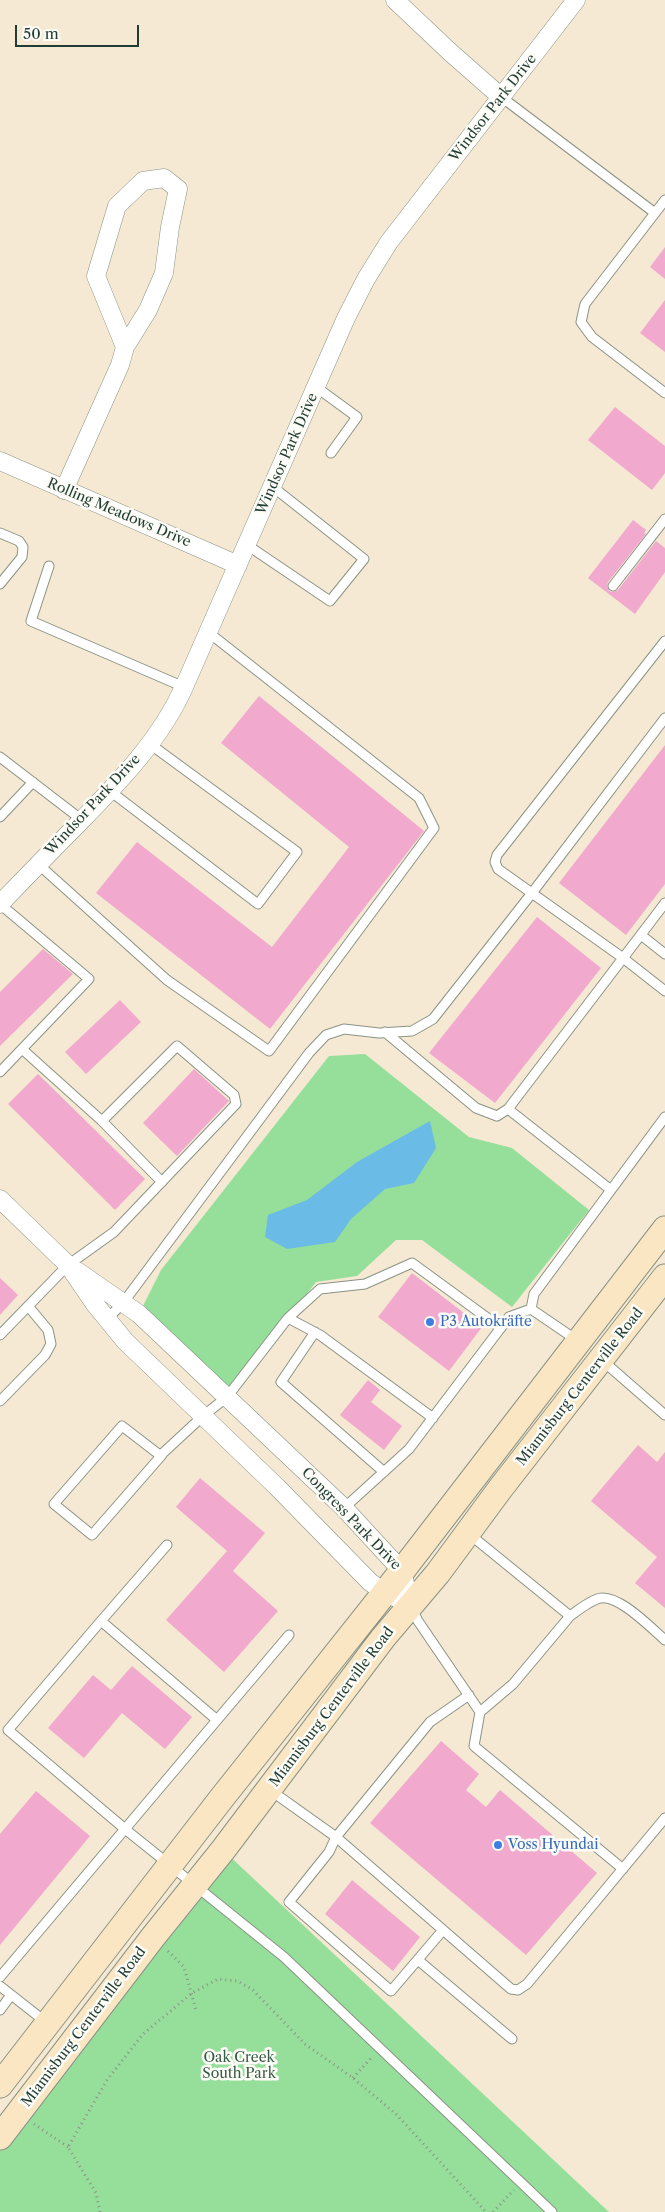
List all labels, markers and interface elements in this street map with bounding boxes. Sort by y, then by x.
scale bar [18,15,141,47]
text: 50 m [23,24,59,43]
street label: Windsor Park Drive [446,51,540,165]
street label: Windsor Park Drive [253,390,321,518]
street label: Rolling Meadows Drive [45,475,193,551]
street label: Windsor Park Drive [42,751,144,859]
street label: Miamisburg Centerville Road [513,1305,647,1469]
place label: P3 Autokräfte [440,1314,532,1330]
marker: P3 Autokräfte [424,1316,436,1328]
street label: Congress Park Drive [298,1464,404,1574]
street label: Miamisburg Centerville Road [266,1624,398,1790]
place label: Voss Hyundai [508,1837,598,1853]
marker: Voss Hyundai [492,1839,504,1851]
street label: Miamisburg Centerville Road [18,1944,150,2110]
park label: Oak Creek South Park [202,2050,276,2082]

